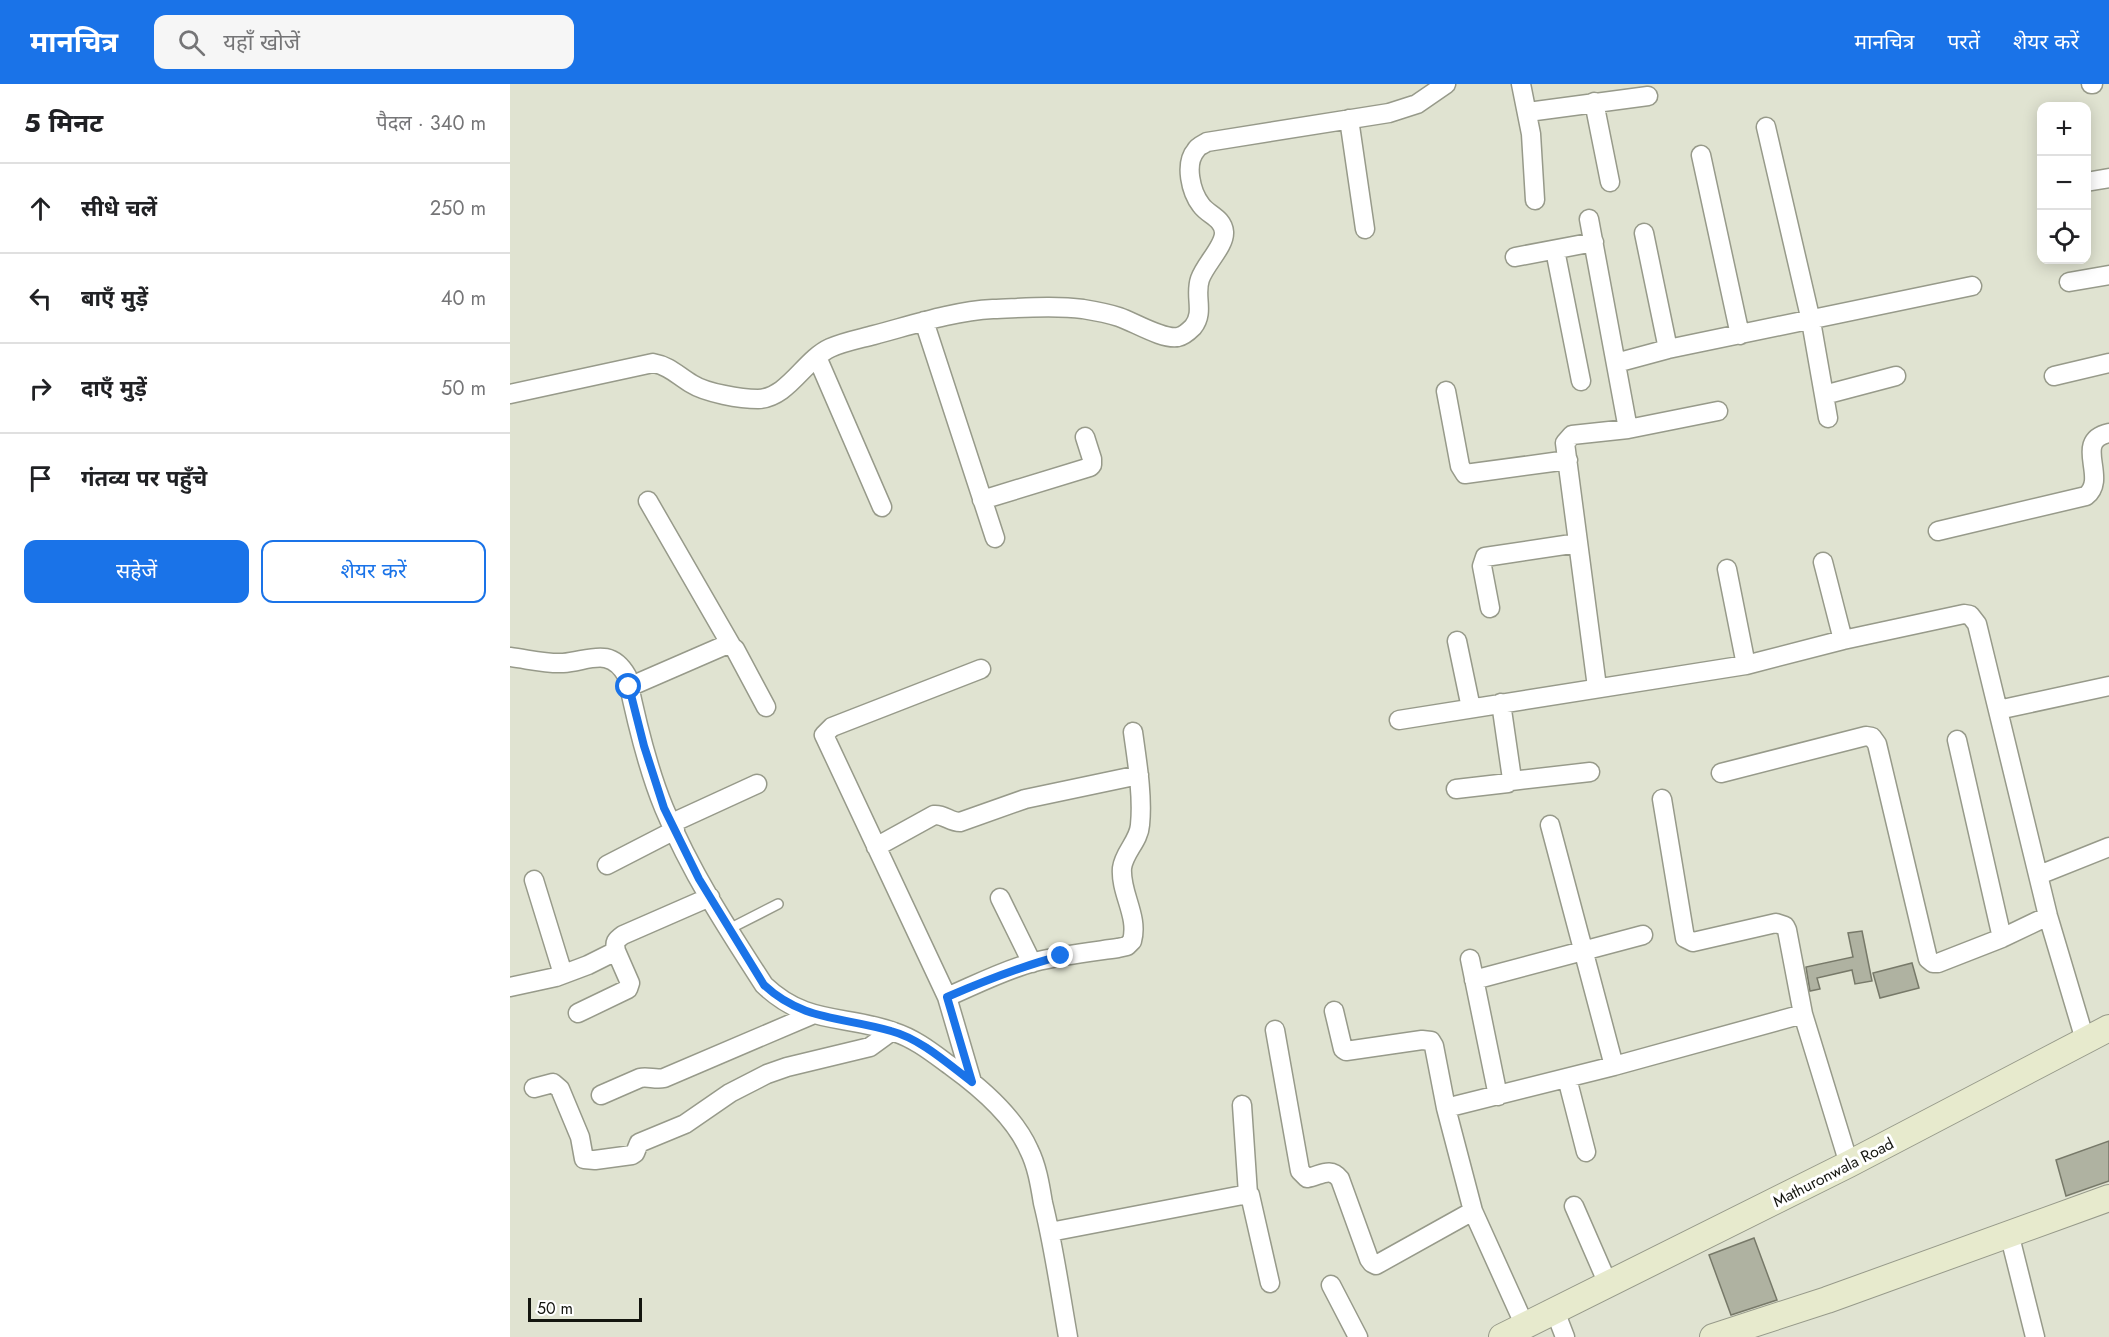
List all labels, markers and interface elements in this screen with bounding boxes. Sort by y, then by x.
search box [154,15,574,69]
text: मानचित्र [30,22,118,63]
icon: search [175,26,208,59]
text: यहाँ खोजें [223,26,300,58]
text: मानचित्र [1854,27,1914,57]
text: परतें [1947,27,1980,57]
text: शेयर करें [2013,27,2079,57]
map controls [2037,102,2091,264]
button: + [2037,102,2091,156]
text: 5 मिनट [24,104,103,142]
text: पैदल · 340 m [376,109,486,138]
button: − [2037,156,2091,210]
icon: ahead [24,192,57,225]
text: सीधे चलें [81,192,157,224]
text: 250 m [430,194,486,223]
button: locate [2037,210,2091,264]
icon: left [24,282,57,315]
text: बाएँ मुड़ें [81,282,148,314]
text: 40 m [441,284,486,313]
icon: right [24,372,57,405]
text: दाएँ मुड़ें [81,372,147,404]
text: 50 m [441,374,486,403]
icon: arrive [24,462,57,495]
text: गंतव्य पर पहुँचे [81,462,207,494]
button: सहेजें [24,540,249,603]
button: शेयर करें [261,540,486,603]
route start [615,673,641,699]
route end [1047,942,1073,968]
street label: Mathuronwala Road [1769,1132,1898,1213]
scale bar [528,1295,642,1322]
text: 50 m [537,1297,573,1320]

